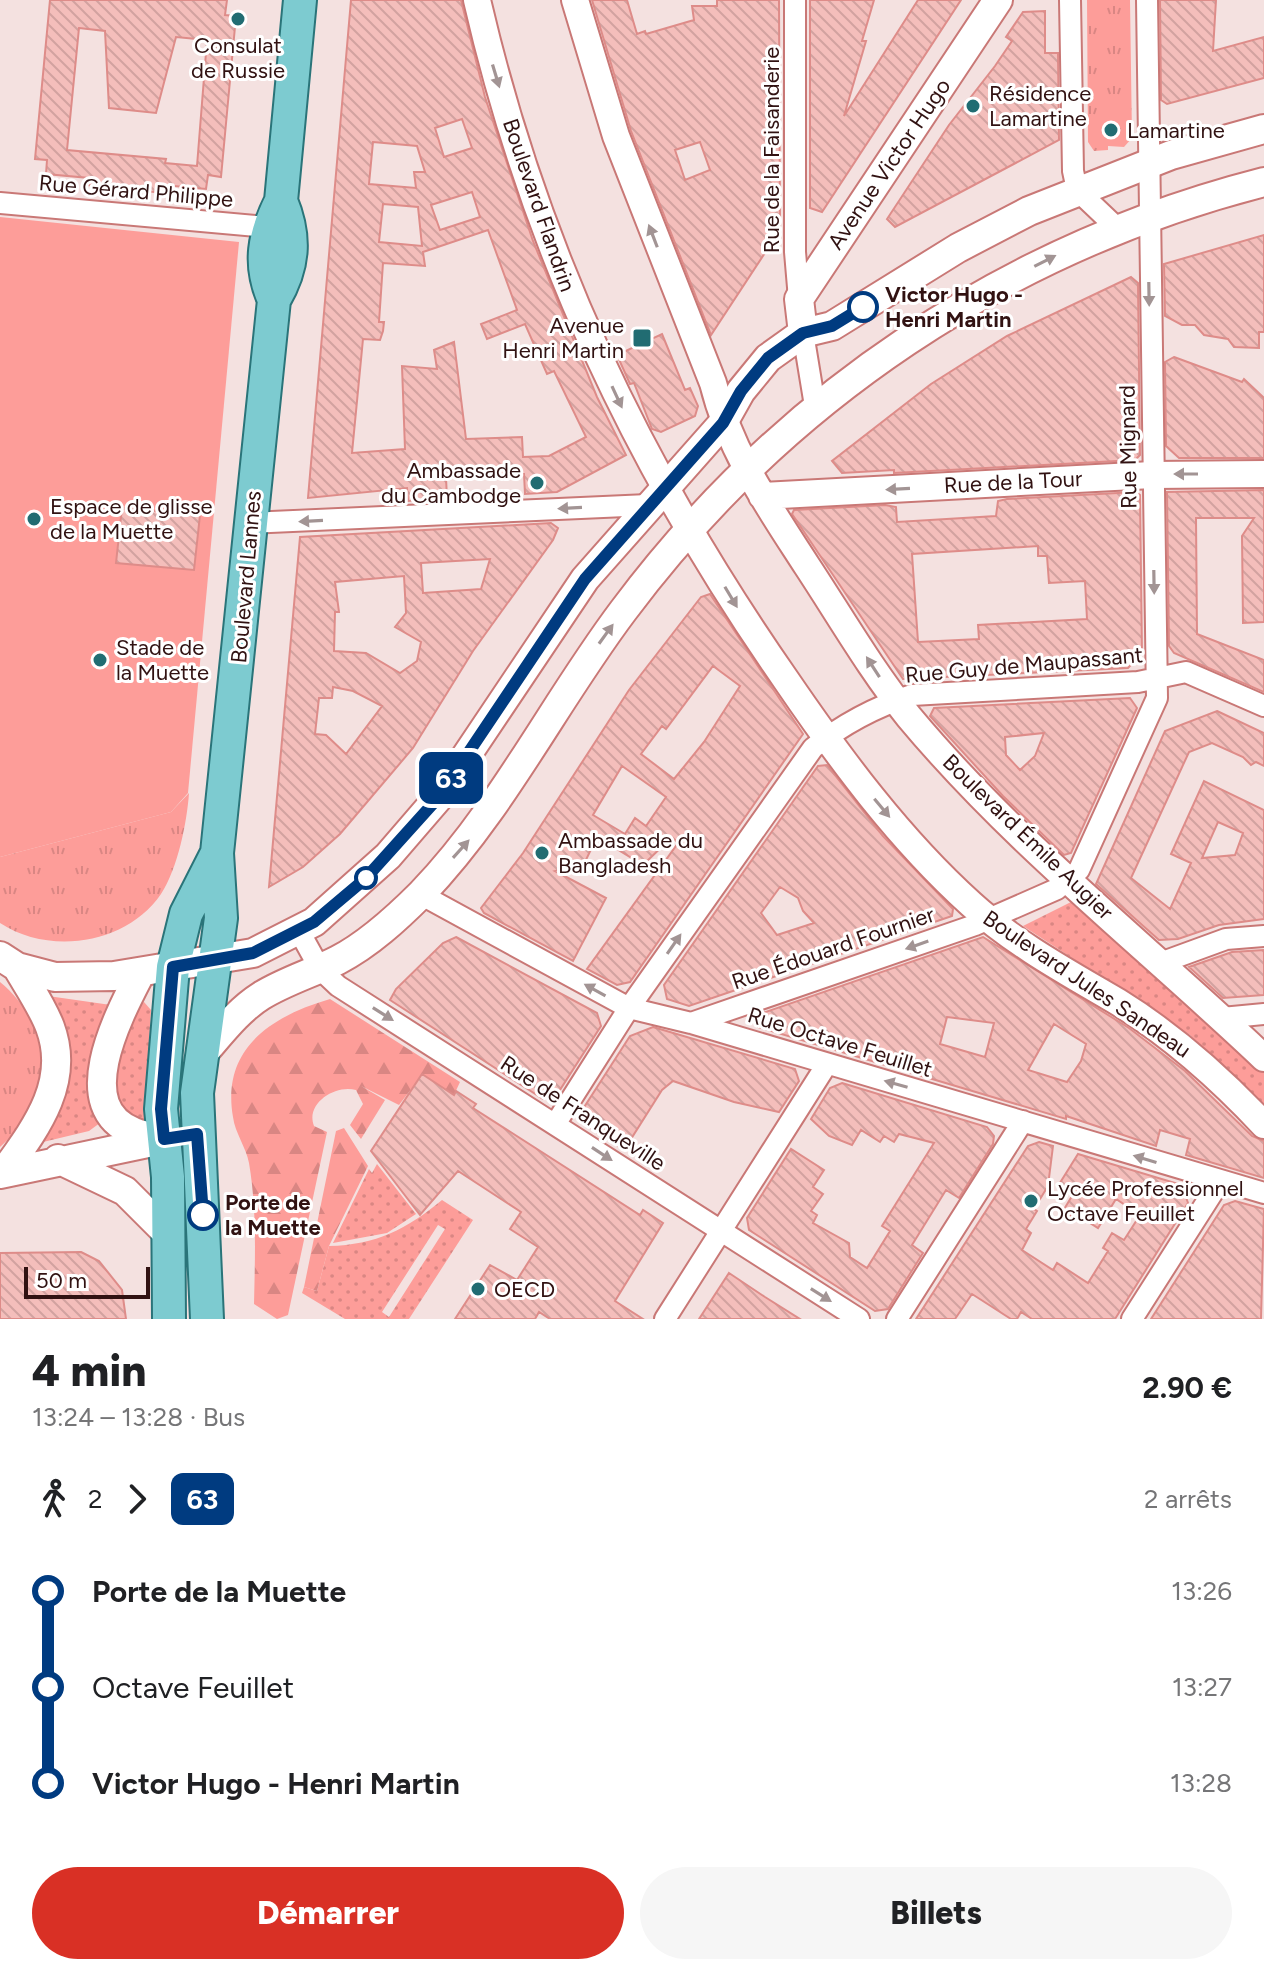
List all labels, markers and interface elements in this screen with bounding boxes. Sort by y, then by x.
marker: Consulat de Russie [229,10,247,28]
place label: Consulat de Russie [191,32,285,84]
street label: Rue de la Faisanderie [758,47,785,253]
one-way arrow [490,64,503,88]
street label: Avenue Victor Hugo [822,73,956,255]
place label: Résidence Lamartine [989,80,1091,132]
marker: Résidence Lamartine [964,97,982,115]
street label: Boulevard Flandrin [497,115,581,295]
place label: Lamartine [1127,117,1225,144]
marker: Lamartine [1102,121,1120,139]
street label: Rue Gérard Philippe [38,169,234,213]
one-way arrow [646,224,659,248]
one-way arrow [1034,255,1057,268]
place label: Victor Hugo - Henri Martin [885,281,1023,333]
one-way arrow [1143,282,1156,307]
marker: Victor Hugo - Henri Martin [848,292,878,322]
place label: Avenue Henri Martin [502,312,624,364]
marker: Avenue Henri Martin [631,327,653,349]
one-way arrow [610,385,624,409]
street label: Rue Mignard [1113,385,1143,509]
place label: Ambassade du Cambodge [381,457,521,509]
street label: Rue de la Tour [943,465,1083,499]
one-way arrow [1173,468,1198,480]
marker: Ambassade du Cambodge [528,474,546,492]
one-way arrow [885,483,910,496]
street label: Boulevard Lannes [225,490,267,664]
place label: Espace de glisse de la Muette [50,493,213,545]
one-way arrow [557,502,582,515]
marker: Espace de glisse de la Muette [25,510,43,528]
one-way arrow [298,514,323,527]
one-way arrow [1148,570,1160,595]
one-way arrow [723,586,737,608]
one-way arrow [598,623,614,645]
place label: Stade de la Muette [116,634,209,686]
street label: Rue Guy de Maupassant [904,641,1144,689]
marker: Stade de la Muette [91,651,109,669]
one-way arrow [867,656,881,678]
street label: Boulevard Émile Augier [937,748,1119,926]
line badge: 63 [415,752,487,804]
text: 63 [435,761,467,795]
one-way arrow [873,797,890,817]
place label: Ambassade du Bangladesh [558,827,703,879]
one-way arrow [451,840,469,859]
marker: Ambassade du Bangladesh [533,844,551,862]
unlabelled marker [355,867,377,889]
street label: Rue Édouard Fournier [728,900,938,995]
street label: Boulevard Jules Sandeau [978,904,1196,1064]
one-way arrow [665,934,681,955]
one-way arrow [904,940,928,952]
one-way arrow [584,983,607,996]
street label: Rue Octave Feuillet [744,1001,936,1083]
one-way arrow [372,1006,394,1020]
street label: Rue de Franqueville [495,1050,671,1176]
one-way arrow [883,1078,908,1090]
one-way arrow [592,1146,613,1161]
one-way arrow [1133,1152,1157,1165]
place label: Lycée Professionnel Octave Feuillet [1047,1175,1244,1227]
place label: Porte de la Muette [225,1189,321,1241]
marker: Lycée Professionnel Octave Feuillet [1022,1192,1040,1210]
marker: Porte de la Muette [188,1200,218,1230]
scale bar [24,1263,150,1299]
text: 50 m [36,1267,87,1294]
place label: OECD [494,1276,555,1303]
marker: OECD [469,1280,487,1298]
one-way arrow [810,1287,832,1301]
text: 4 min [32,1344,147,1397]
text: 2.90 € [1142,1369,1232,1406]
text: 13:24 – 13:28 · Bus [32,1401,245,1433]
icon: walk [32,1477,76,1521]
icon: forward [115,1477,159,1521]
text: 63 [187,1482,218,1516]
text: 2 [88,1483,103,1515]
text: 2 arrêts [1144,1483,1232,1515]
text: Porte de la Muette [92,1573,346,1610]
text: 13:26 [1171,1575,1232,1607]
text: Octave Feuillet [92,1669,294,1706]
text: 13:27 [1172,1671,1232,1703]
text: Victor Hugo - Henri Martin [92,1765,460,1802]
text: 13:28 [1170,1767,1232,1799]
button: Démarrer [32,1867,624,1959]
button: Billets [640,1867,1232,1959]

